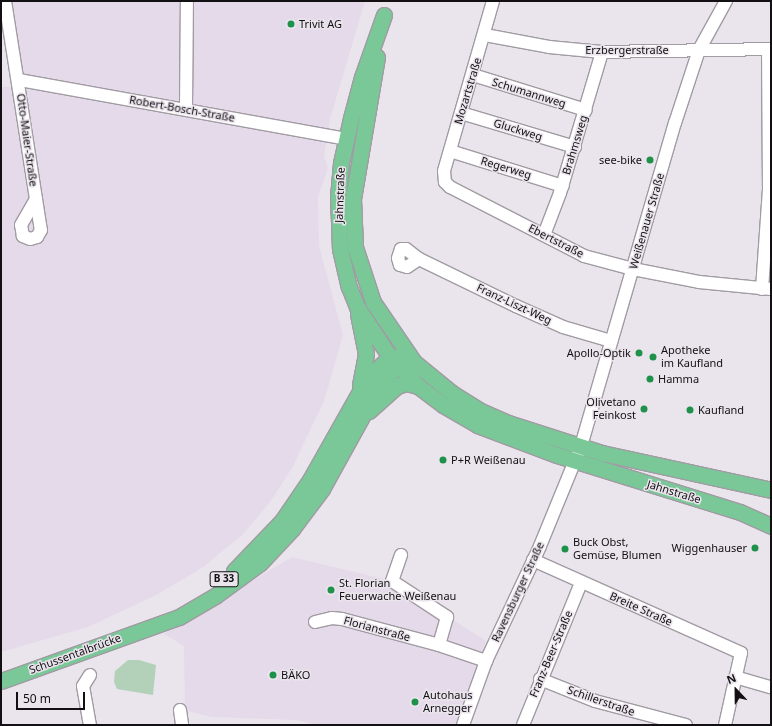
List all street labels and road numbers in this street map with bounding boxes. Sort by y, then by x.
street label: Erzbergerstraße [585,43,669,57]
street label: Mozartstraße [452,56,484,126]
street label: Schumannweg [490,75,568,111]
street label: Otto-Maier-Straße [14,93,40,187]
street label: Robert-Bosch-Straße [128,93,236,125]
street label: Brahmsweg [560,114,590,176]
street label: Gluckweg [492,116,544,144]
street label: Regerweg [479,154,533,182]
street label: Jahnstraße [332,167,348,223]
street label: Weißenauer Straße [627,171,667,271]
street label: Ebertstraße [526,221,586,261]
street label: Franz-Liszt-Weg [474,281,554,327]
street label: Jahnstraße [645,478,703,506]
street label: Ravensburger Straße [489,540,547,644]
road number: B 33 [209,571,239,587]
street label: Breite Straße [608,589,674,629]
street label: Franz-Beer-Straße [527,609,575,699]
street label: Florianstraße [342,614,412,644]
street label: Schussentalbrücke [27,631,123,677]
street label: Schillerstraße [566,683,636,719]

